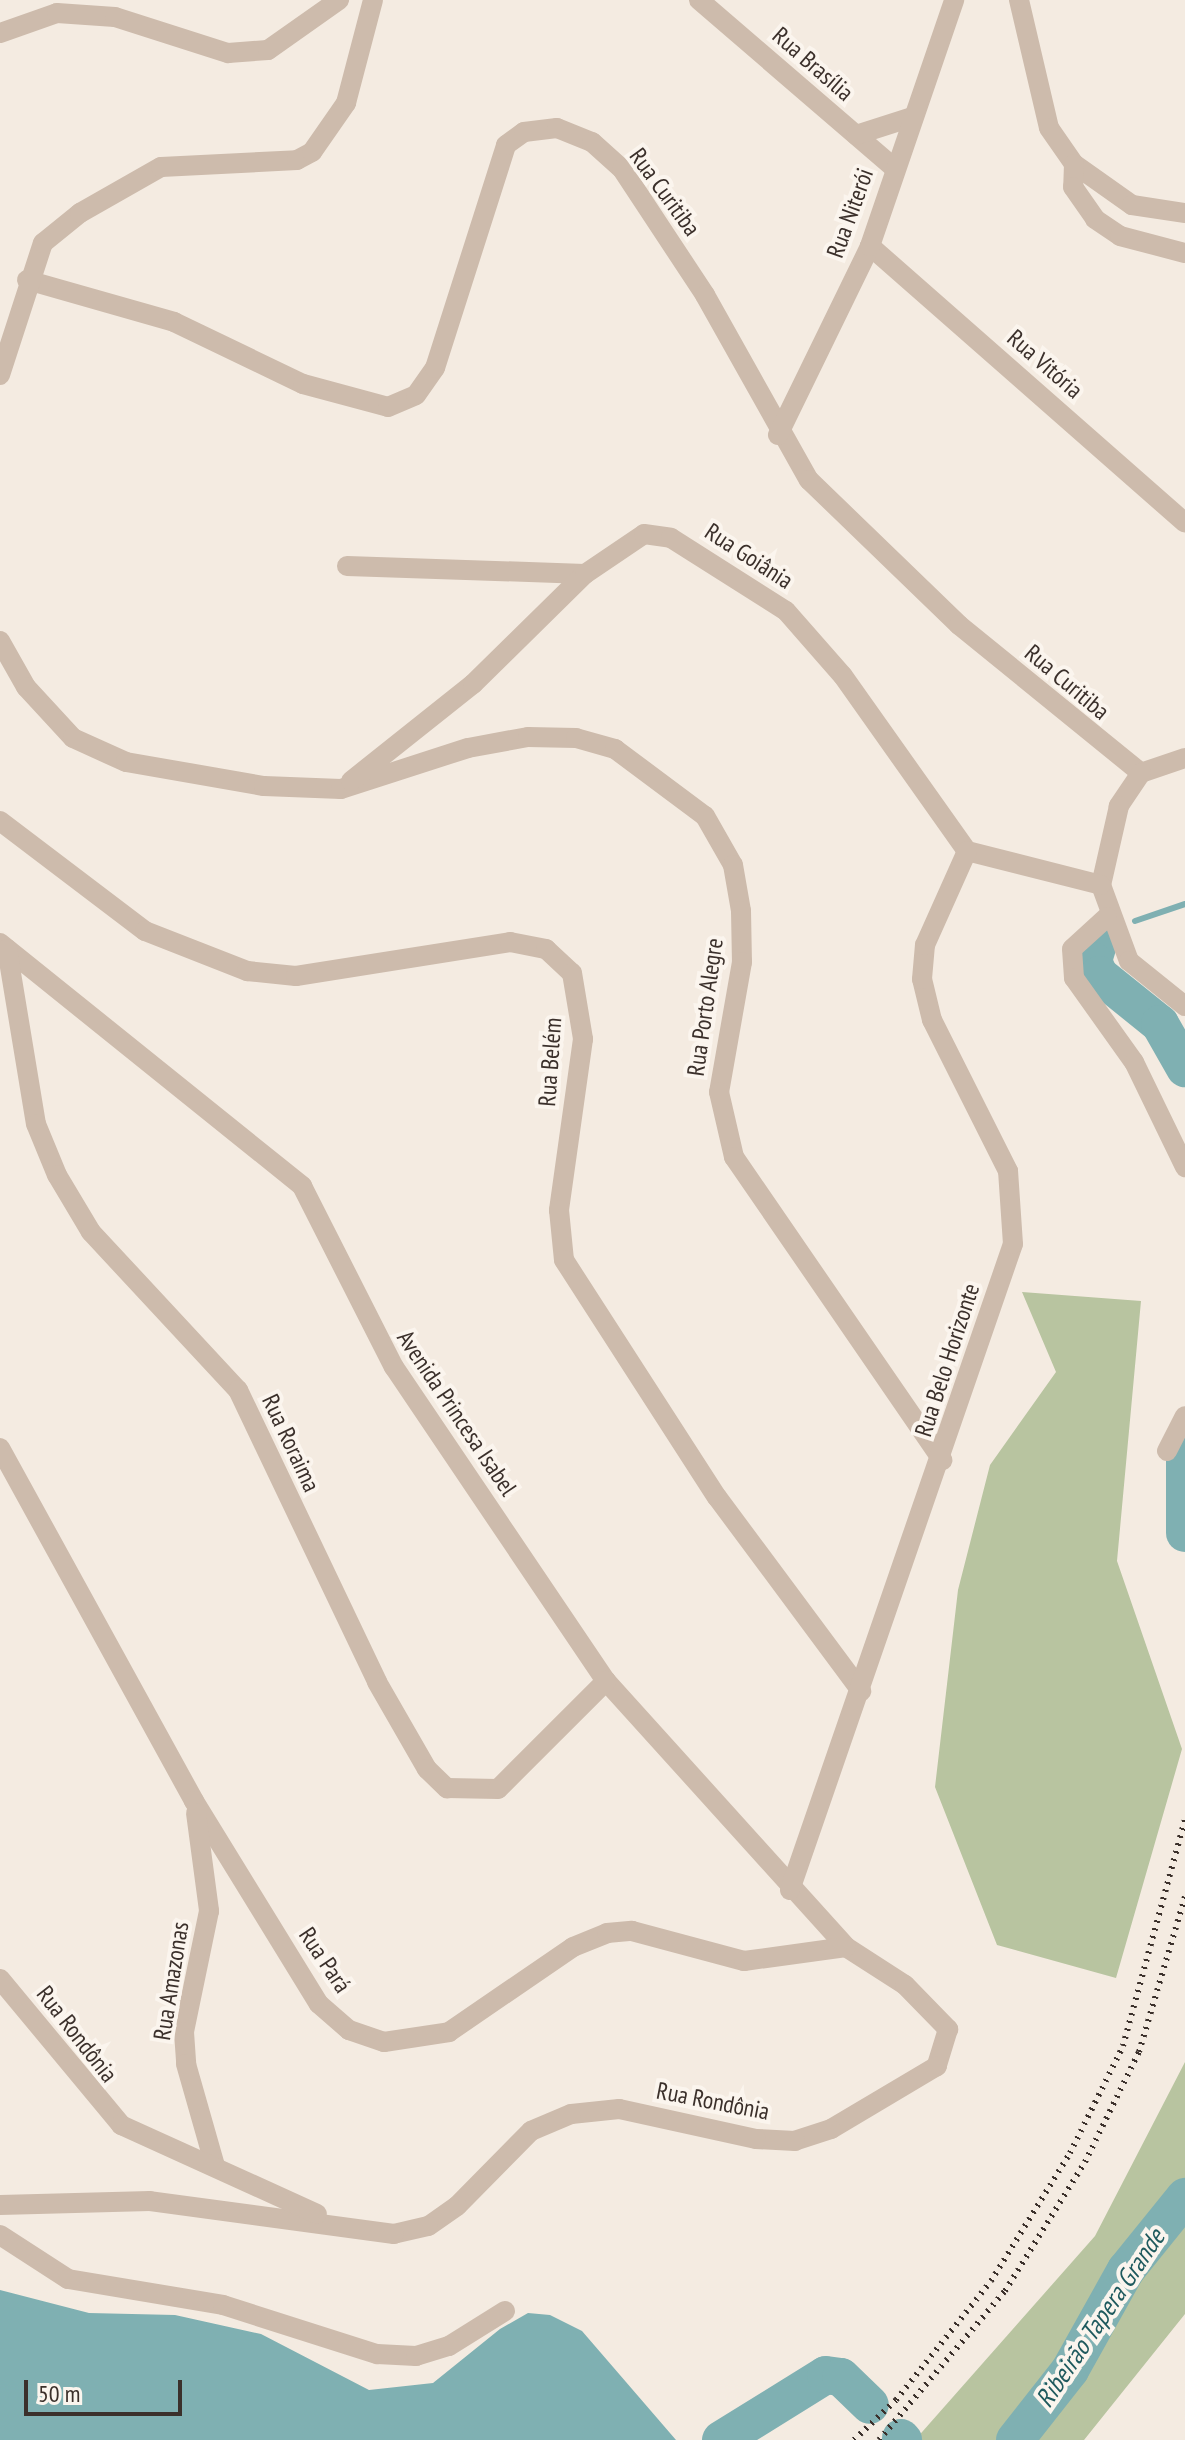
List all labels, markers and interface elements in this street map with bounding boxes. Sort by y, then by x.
street label: Rua Brasília [767,21,859,107]
street label: Rua Curitiba [624,143,706,241]
street label: Rua Niterói [821,164,879,262]
street label: Rua Vitória [1001,323,1089,405]
street label: Rua Goiânia [700,517,798,595]
street label: Rua Curitiba [1019,638,1115,726]
street label: Rua Porto Alegre [681,936,729,1078]
street label: Rua Belém [533,1017,567,1107]
street label: Rua Belo Horizonte [909,1280,985,1440]
street label: Avenida Princesa Isabel [391,1325,523,1501]
street label: Rua Roraima [256,1390,326,1496]
street label: Rua Amazonas [147,1919,195,2043]
street label: Rua Pará [293,1922,357,1998]
street label: Rua Rondônia [30,1980,124,2088]
street label: Rua Rondônia [654,2076,772,2126]
water label: Ribeirão Tapera Grande [1029,2223,1171,2413]
scale bar [28,2364,186,2414]
text: 50 m [38,2378,80,2409]

